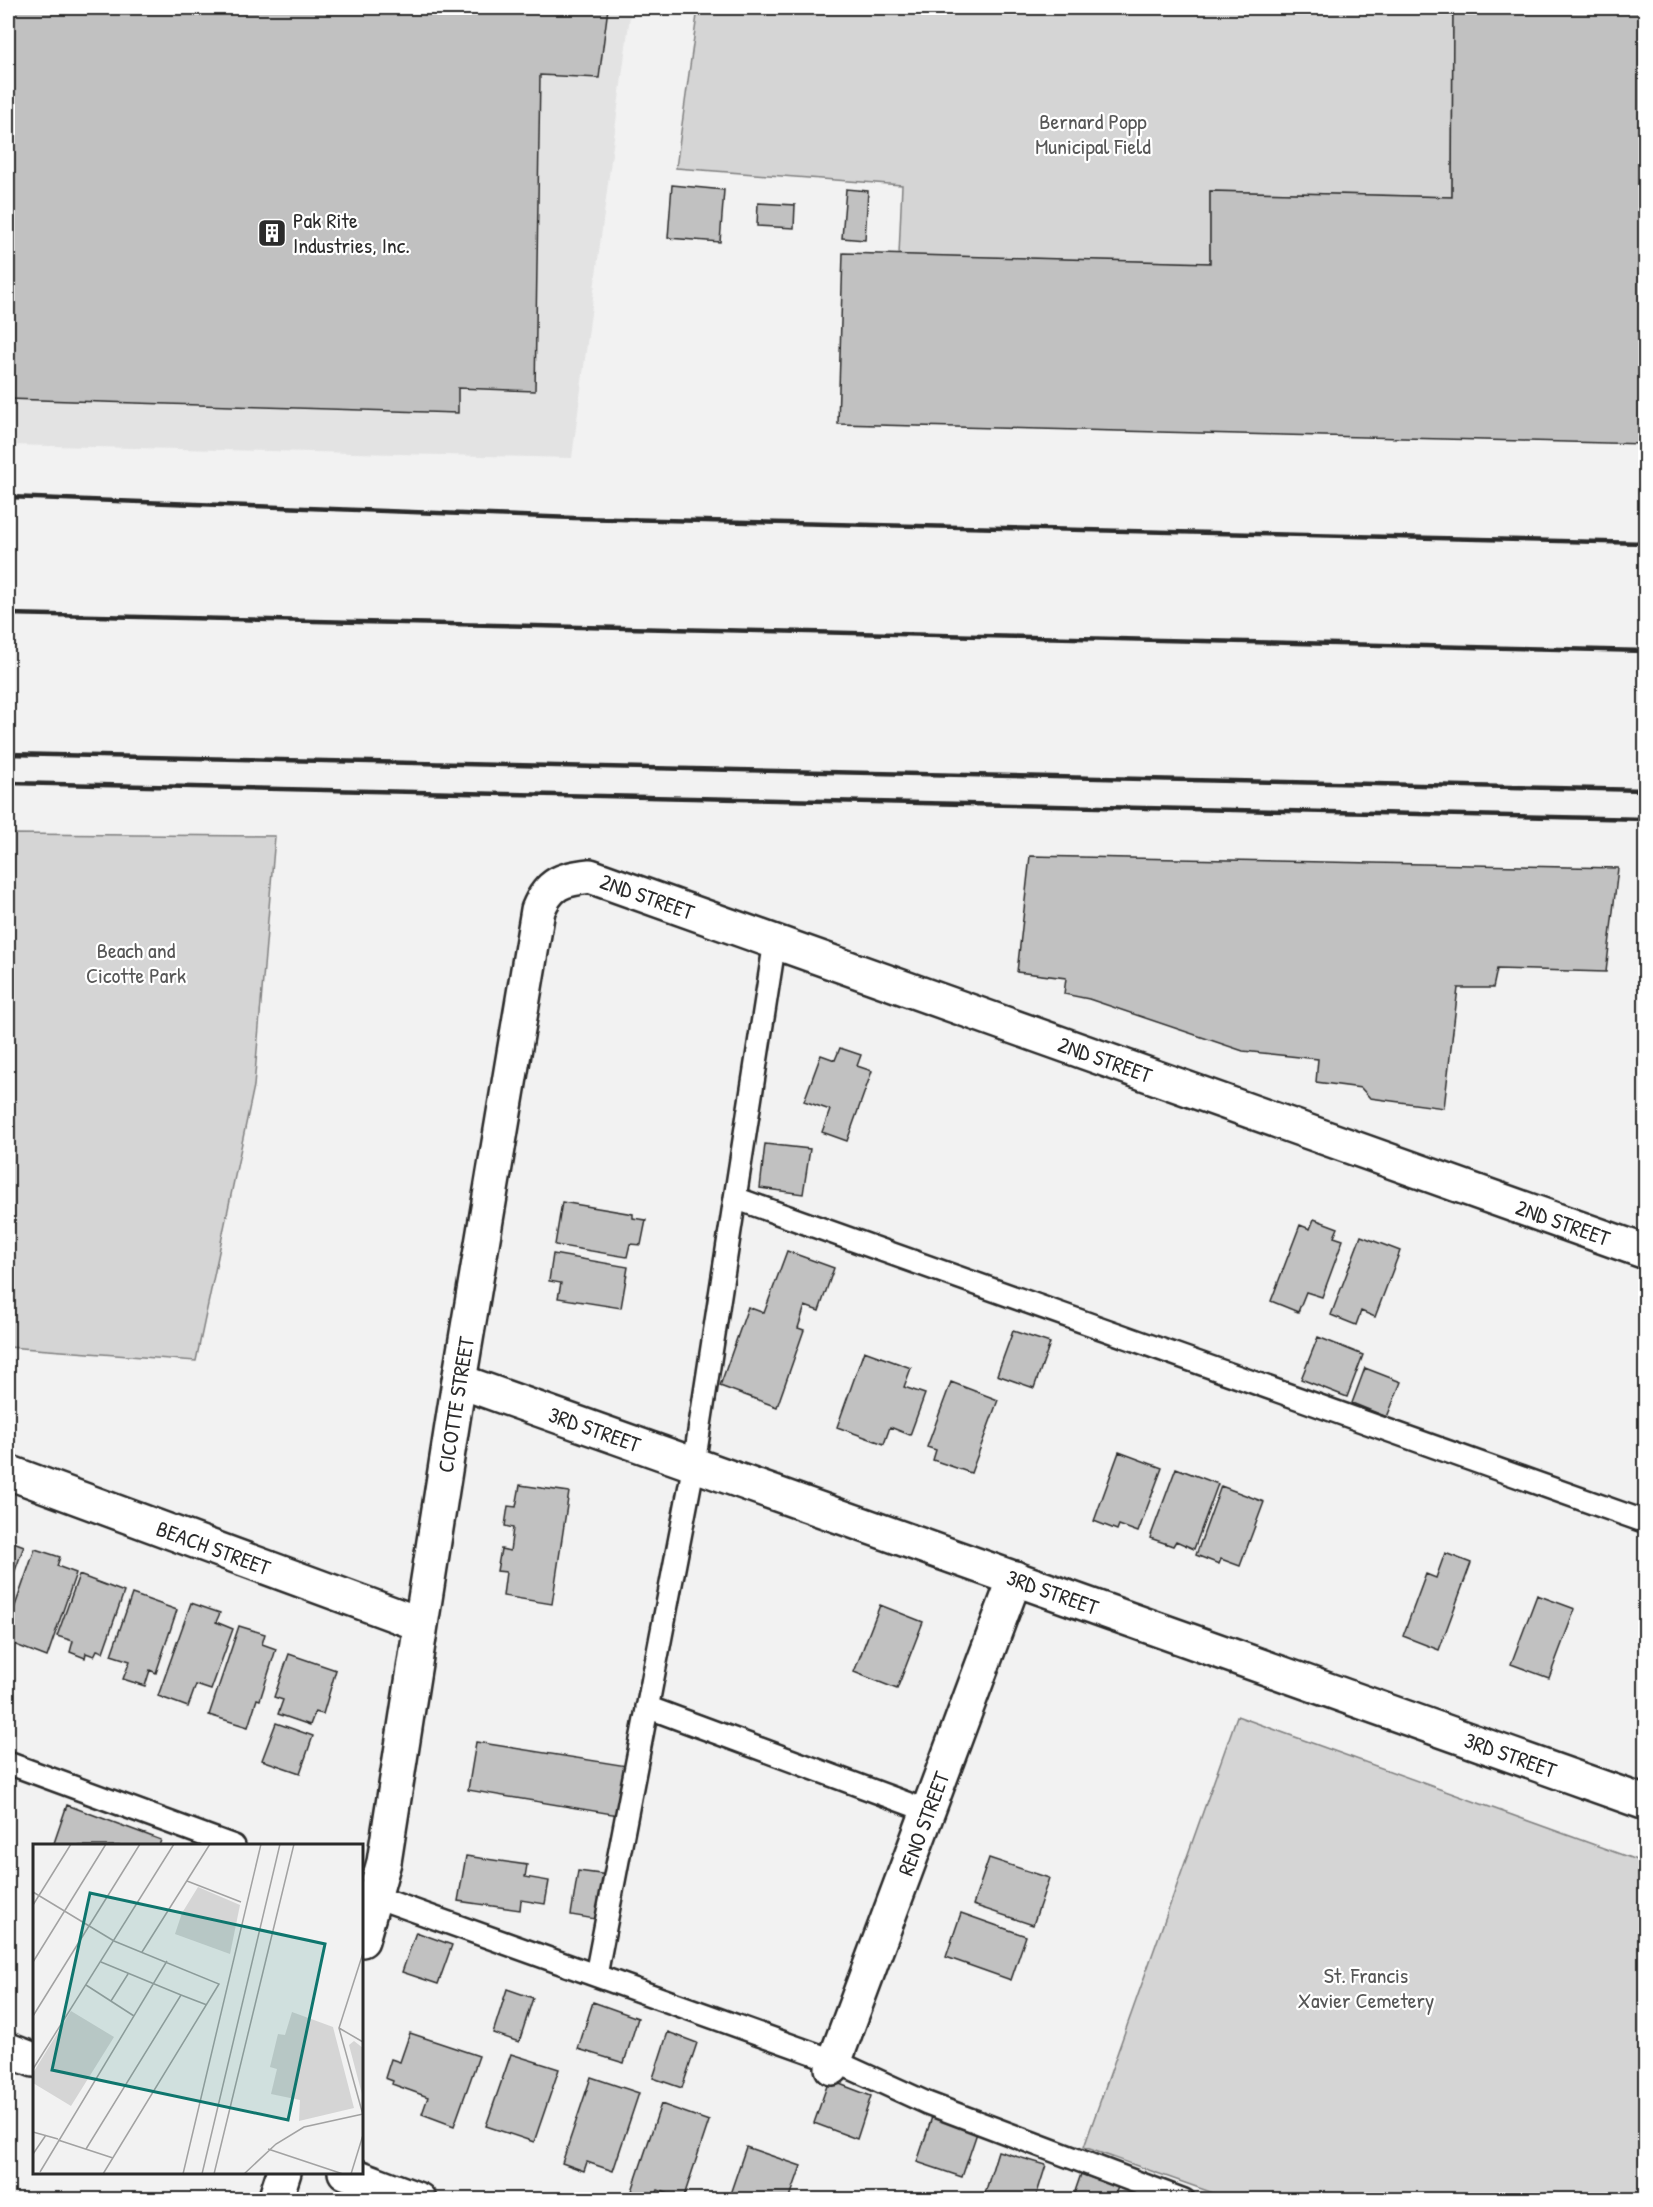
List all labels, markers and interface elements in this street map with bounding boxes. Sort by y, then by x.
park label: Bernard Popp Municipal Field [1035,106,1151,161]
place label: Pak Rite Industries, Inc. [293,205,410,260]
building icon: Pak Rite Industries, Inc. [256,217,288,249]
street label: 2ND STREET [596,866,699,927]
park label: Beach and Cicotte Park [86,935,186,990]
street label: 2ND STREET [1054,1029,1157,1090]
street label: 2ND STREET [1512,1192,1615,1253]
street label: CICOTTE STREET [430,1334,481,1475]
street label: 3RD STREET [545,1399,645,1460]
street label: BEACH STREET [152,1513,275,1583]
street label: 3RD STREET [1003,1562,1103,1622]
street label: 3RD STREET [1460,1725,1561,1785]
street label: RENO STREET [890,1767,957,1880]
inset map [33,1844,363,2174]
park label: St. Francis Xavier Cemetery [1298,1960,1434,2015]

